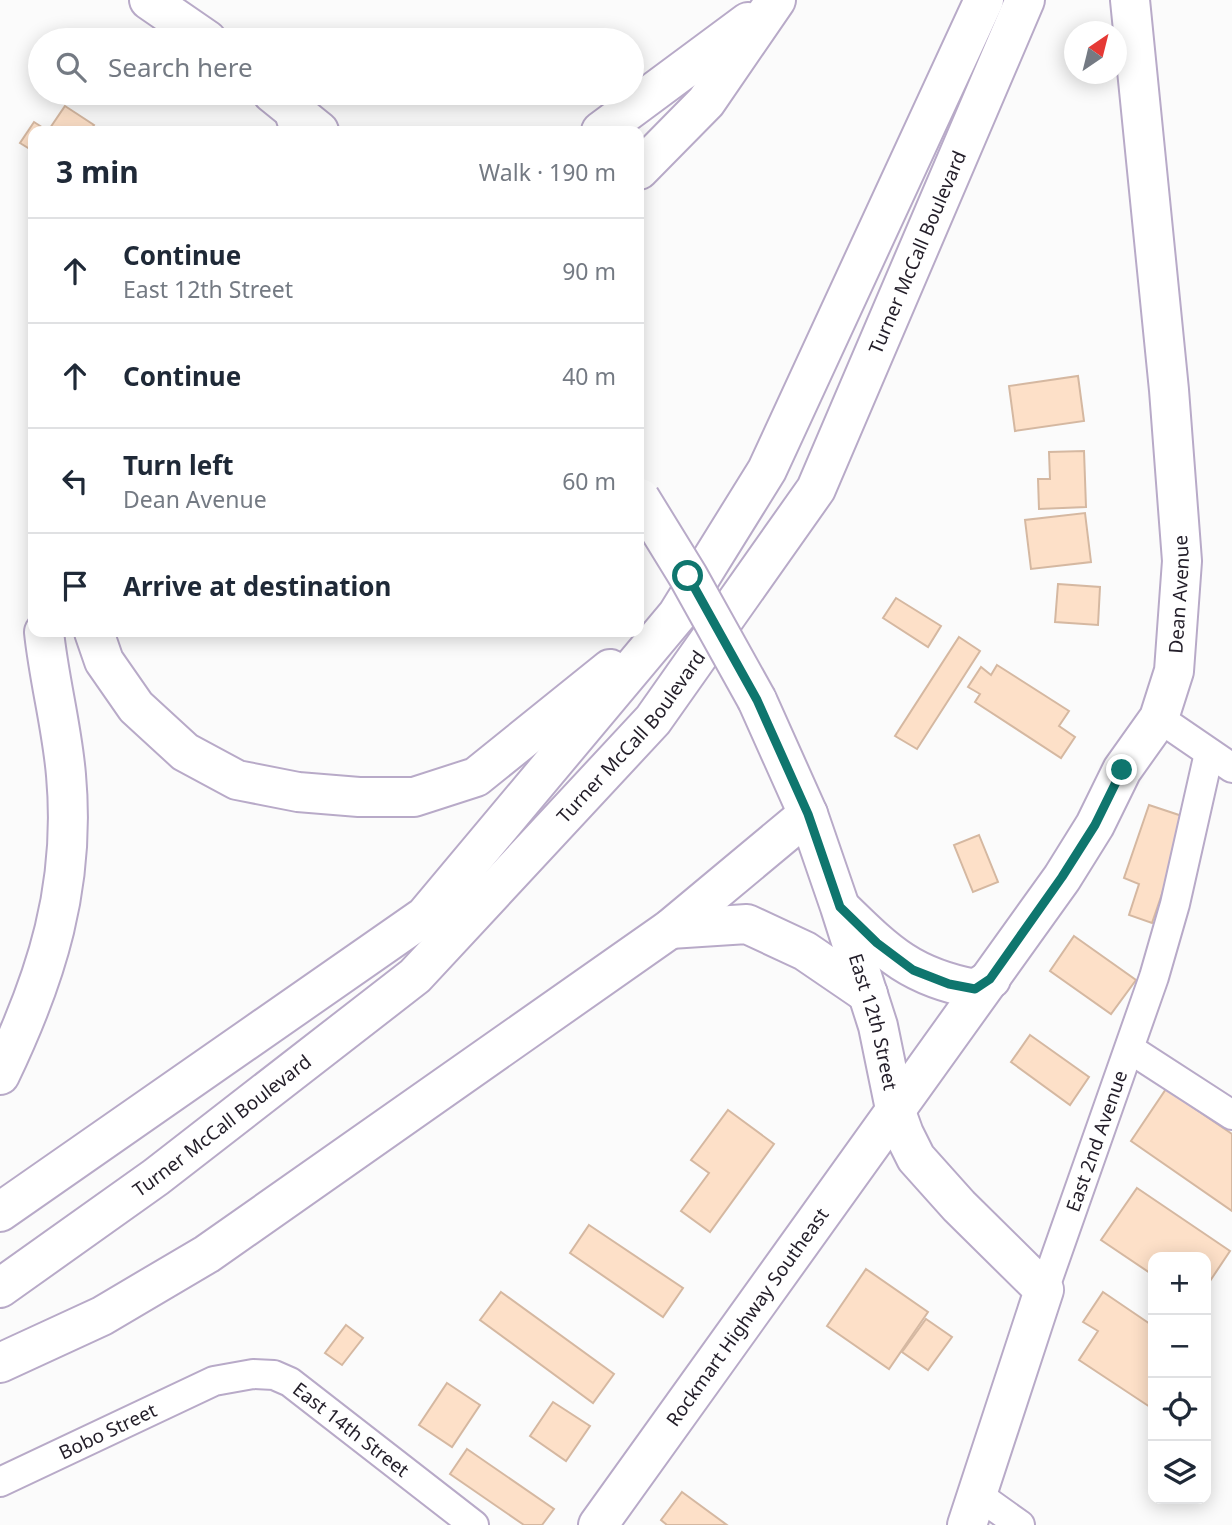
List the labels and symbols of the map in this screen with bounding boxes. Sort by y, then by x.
north arrow [1064,21,1127,84]
street label: Turner McCall Boulevard [862,147,972,358]
street label: Dean Avenue [1162,534,1195,654]
route start [672,560,703,591]
street label: Turner McCall Boulevard [551,645,711,829]
route end [1106,754,1137,785]
street label: East 12th Street [843,950,904,1093]
street label: Turner McCall Boulevard [127,1048,316,1203]
street label: East 2nd Avenue [1060,1067,1133,1215]
street label: Rockmart Highway Southeast [660,1202,834,1431]
street label: East 14th Street [288,1376,415,1483]
street label: Bobo Street [55,1397,161,1465]

